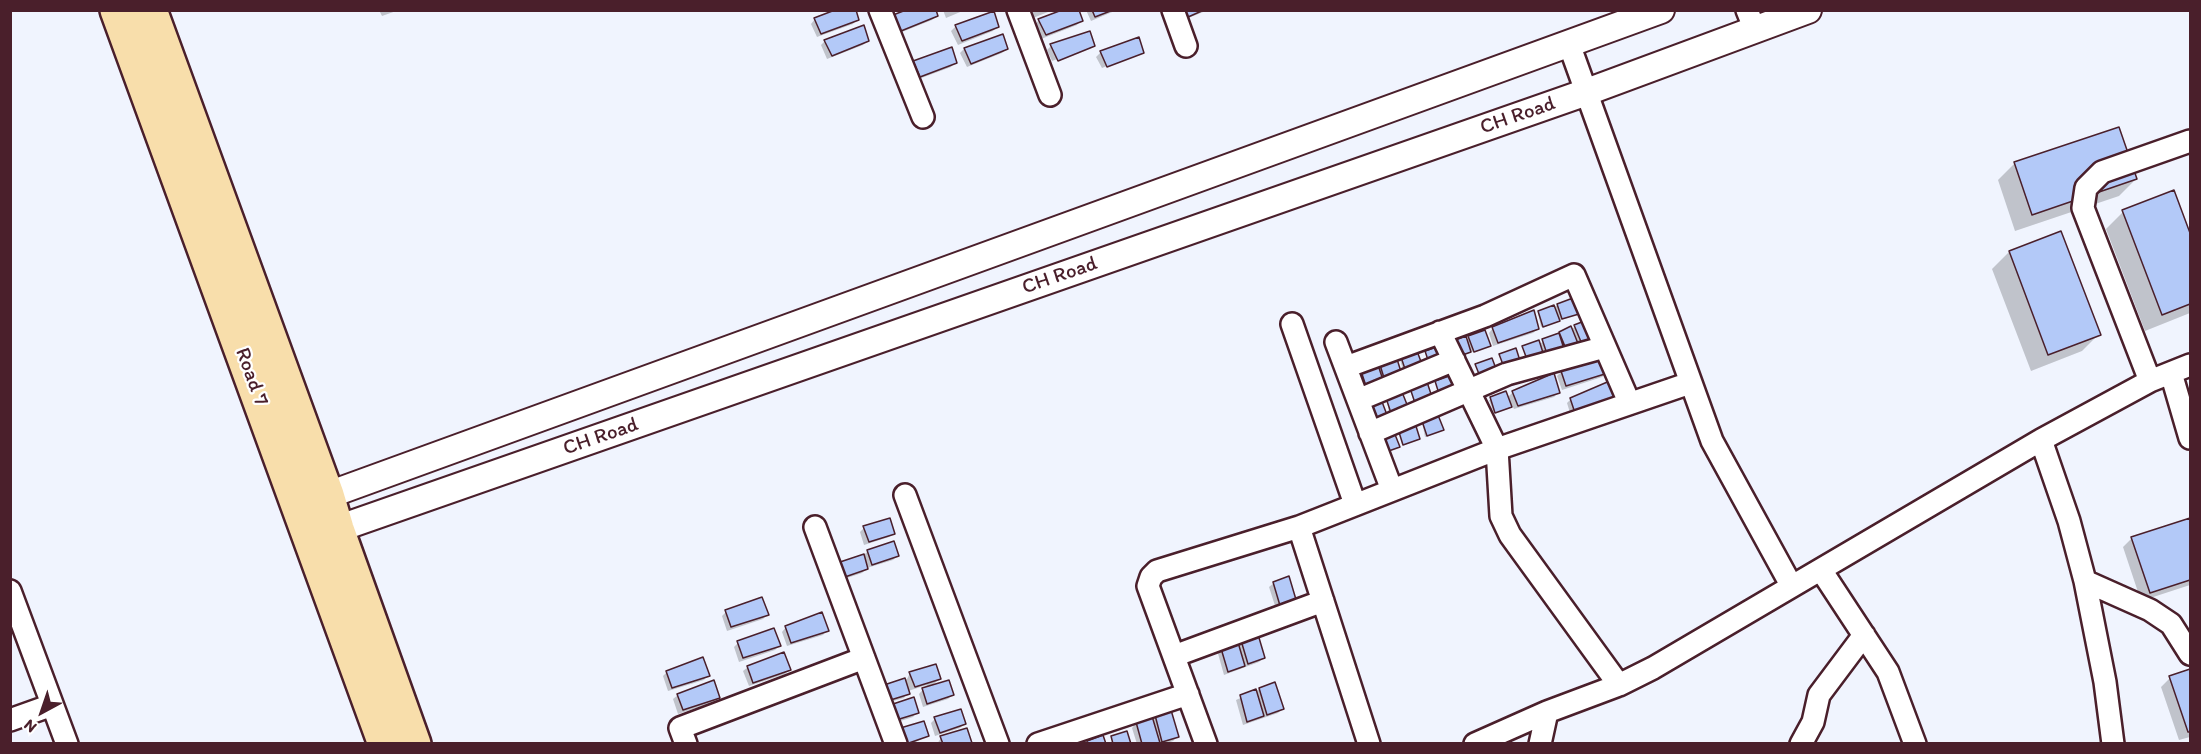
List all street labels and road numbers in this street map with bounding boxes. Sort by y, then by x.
street label: CH Road [1477,91,1559,141]
street label: CH Road [1019,251,1101,301]
street label: Road 7 [229,344,273,410]
street label: CH Road [560,412,642,462]

